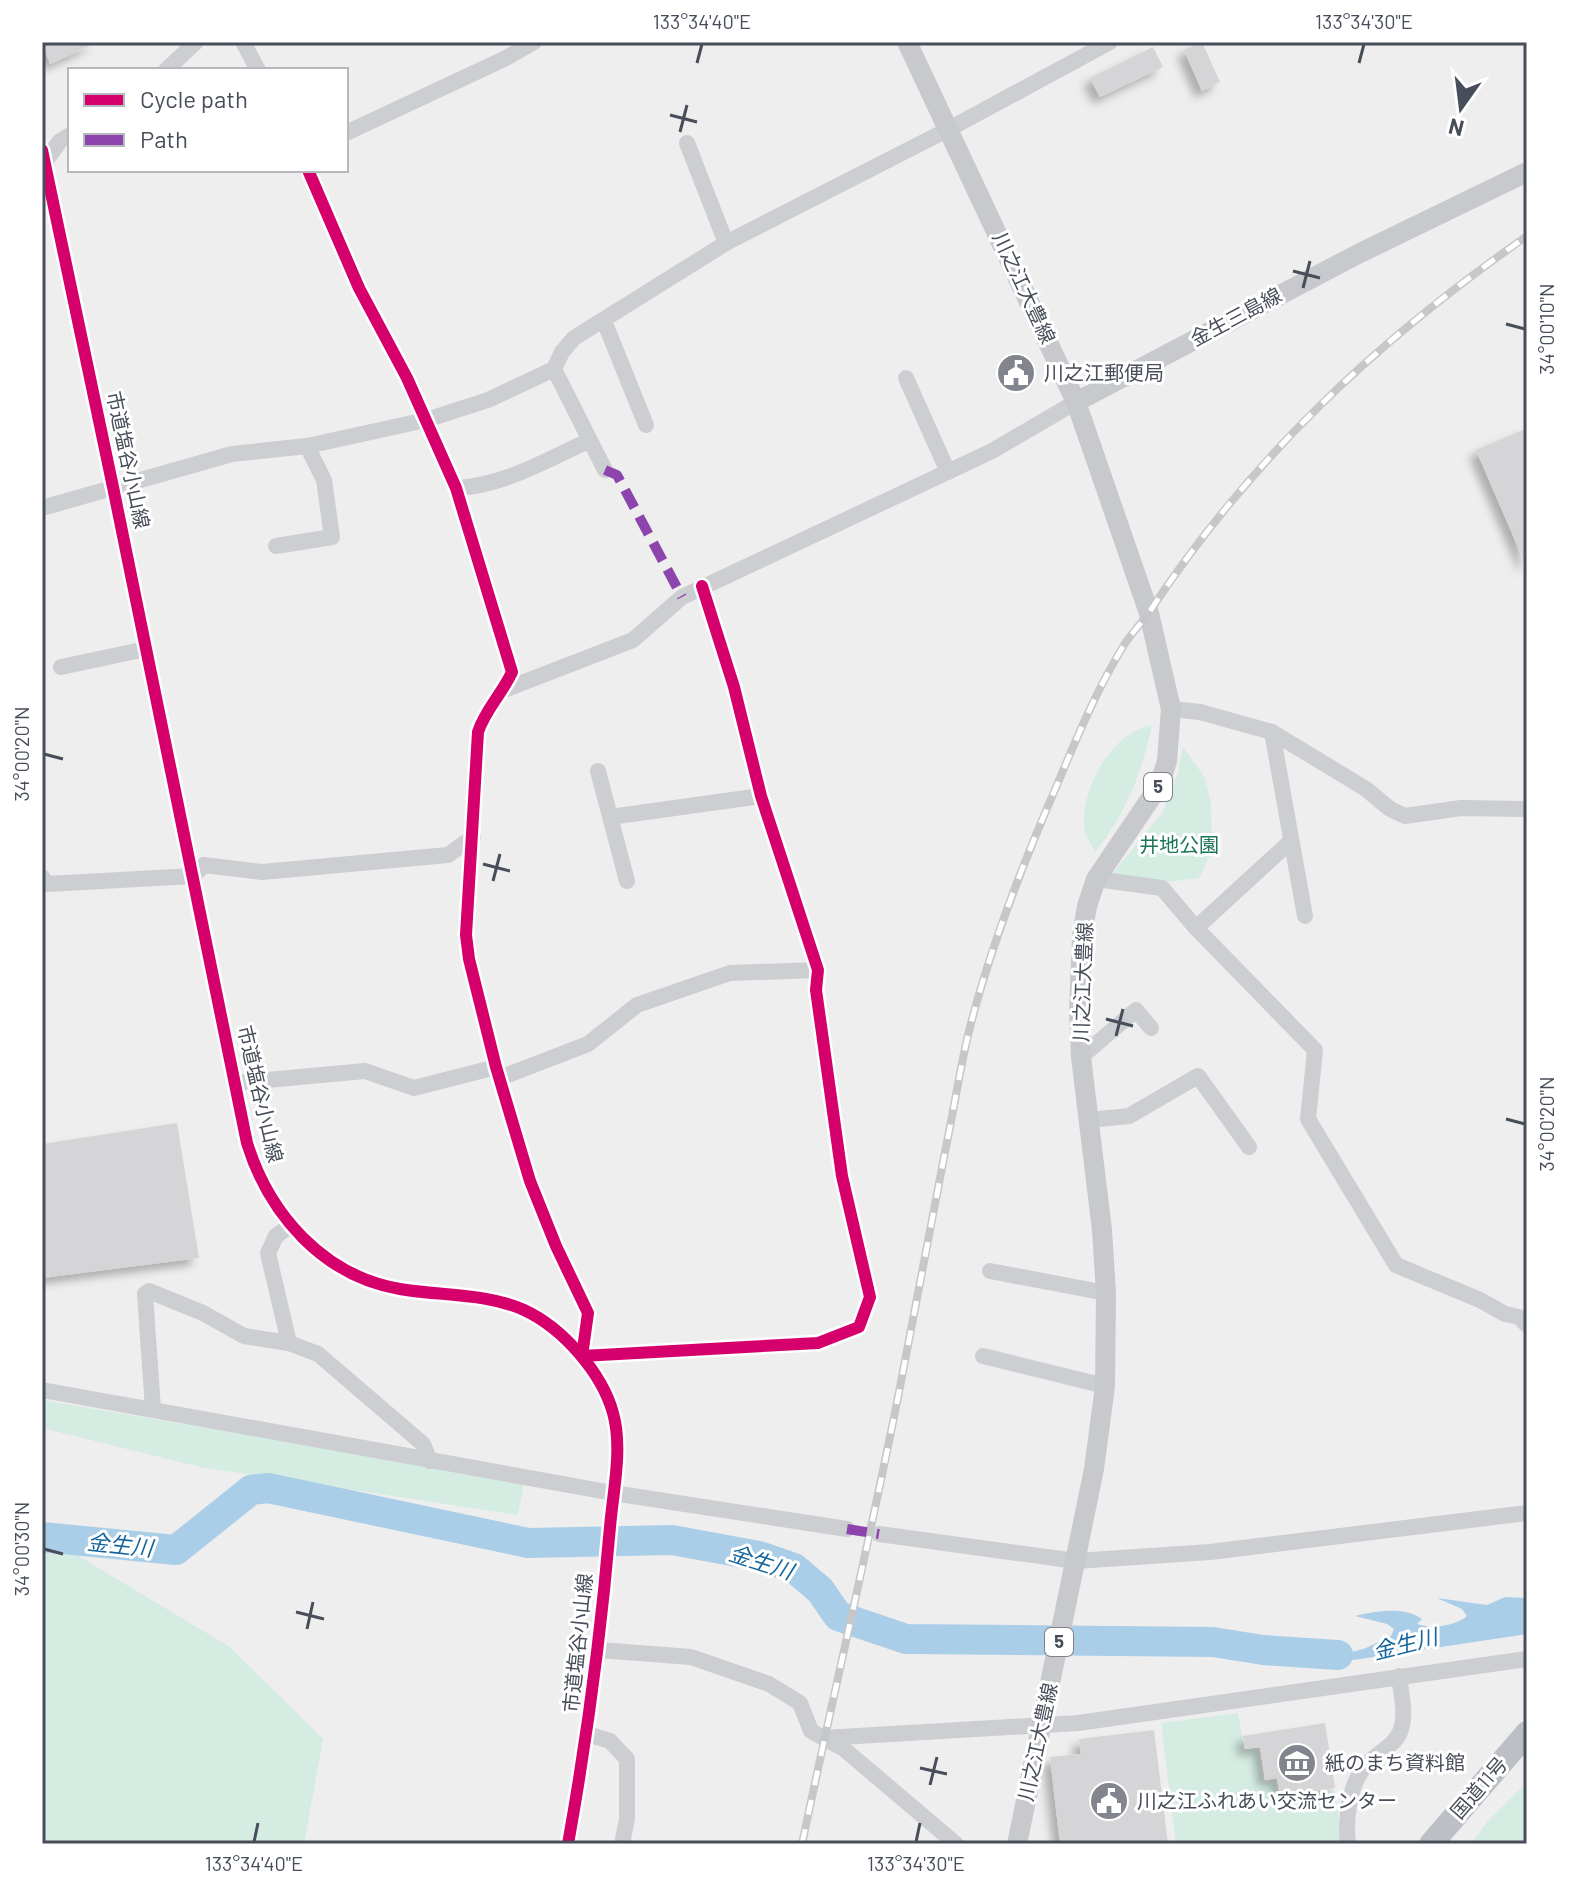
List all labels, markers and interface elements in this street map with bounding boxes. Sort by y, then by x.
text: 133°34'40"E [653,9,751,33]
text: 133°34'30"E [1315,9,1413,33]
legend [68,68,348,172]
north arrow [1421,68,1501,148]
text: Cycle path [140,84,248,113]
text: N [1446,114,1466,143]
text: Path [140,124,188,153]
street label: 川之江大豊線 [989,228,1061,347]
street label: 金生三島線 [1186,282,1285,350]
text: 34°00'10"N [1534,283,1558,375]
public building icon: 川之江郵便局 [995,352,1037,394]
place label: 川之江郵便局 [1044,360,1164,384]
street label: 市道塩谷小山線 [103,389,155,531]
text: 34°00'20"N [9,707,33,801]
road number: 5 [1144,773,1172,801]
park label: 井地公園 [1139,832,1219,856]
street label: 川之江大豊線 [1068,922,1096,1042]
street label: 市道塩谷小山線 [234,1023,288,1165]
text: 34°00'20"N [1534,1077,1558,1171]
text: 34°00'30"N [9,1502,33,1596]
water label: 金生川 [86,1528,156,1561]
water label: 金生川 [726,1538,799,1584]
street label: 市道塩谷小山線 [558,1572,596,1714]
water label: 金生川 [1370,1622,1442,1664]
road number: 5 [1045,1628,1073,1656]
street label: 川之江大豊線 [1013,1681,1061,1803]
museum icon: 紙のまち資料館 [1276,1742,1318,1784]
place label: 紙のまち資料館 [1325,1750,1465,1774]
street label: 国道11号 [1445,1752,1512,1823]
public building icon: 川之江ふれあい交流センター [1088,1780,1130,1822]
place label: 川之江ふれあい交流センター [1137,1788,1397,1812]
text: 133°34'40"E [205,1851,303,1875]
text: 133°34'30"E [867,1851,965,1875]

